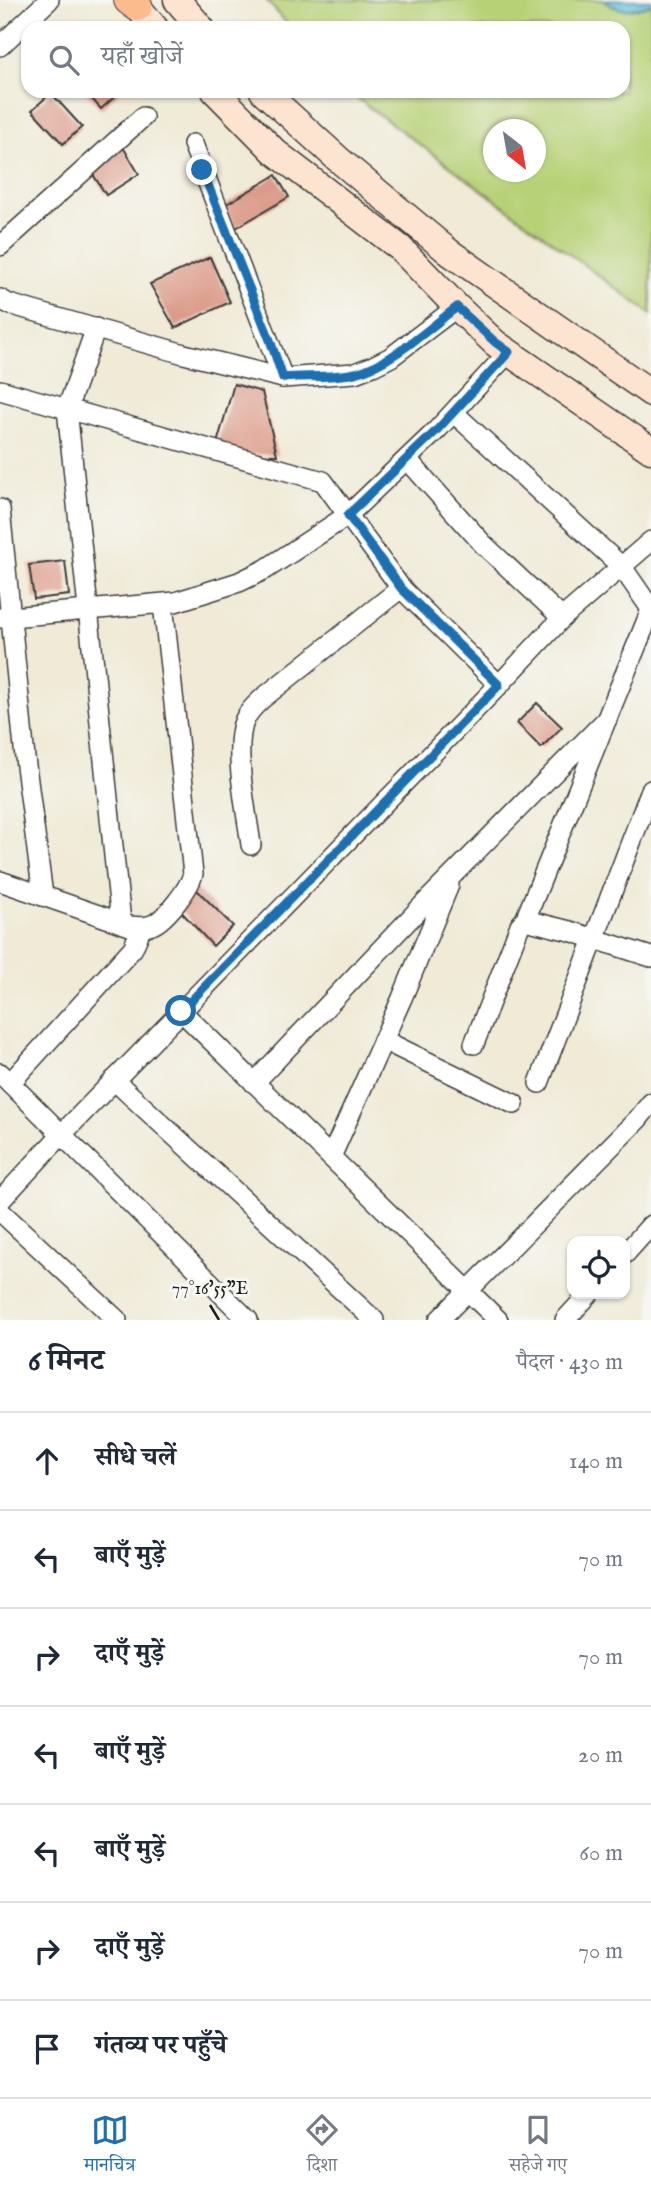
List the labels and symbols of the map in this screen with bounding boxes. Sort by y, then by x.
north arrow [483,119,546,182]
route end [186,154,217,185]
route start [165,995,196,1026]
text: 77°16'55"E [172,1278,248,1301]

